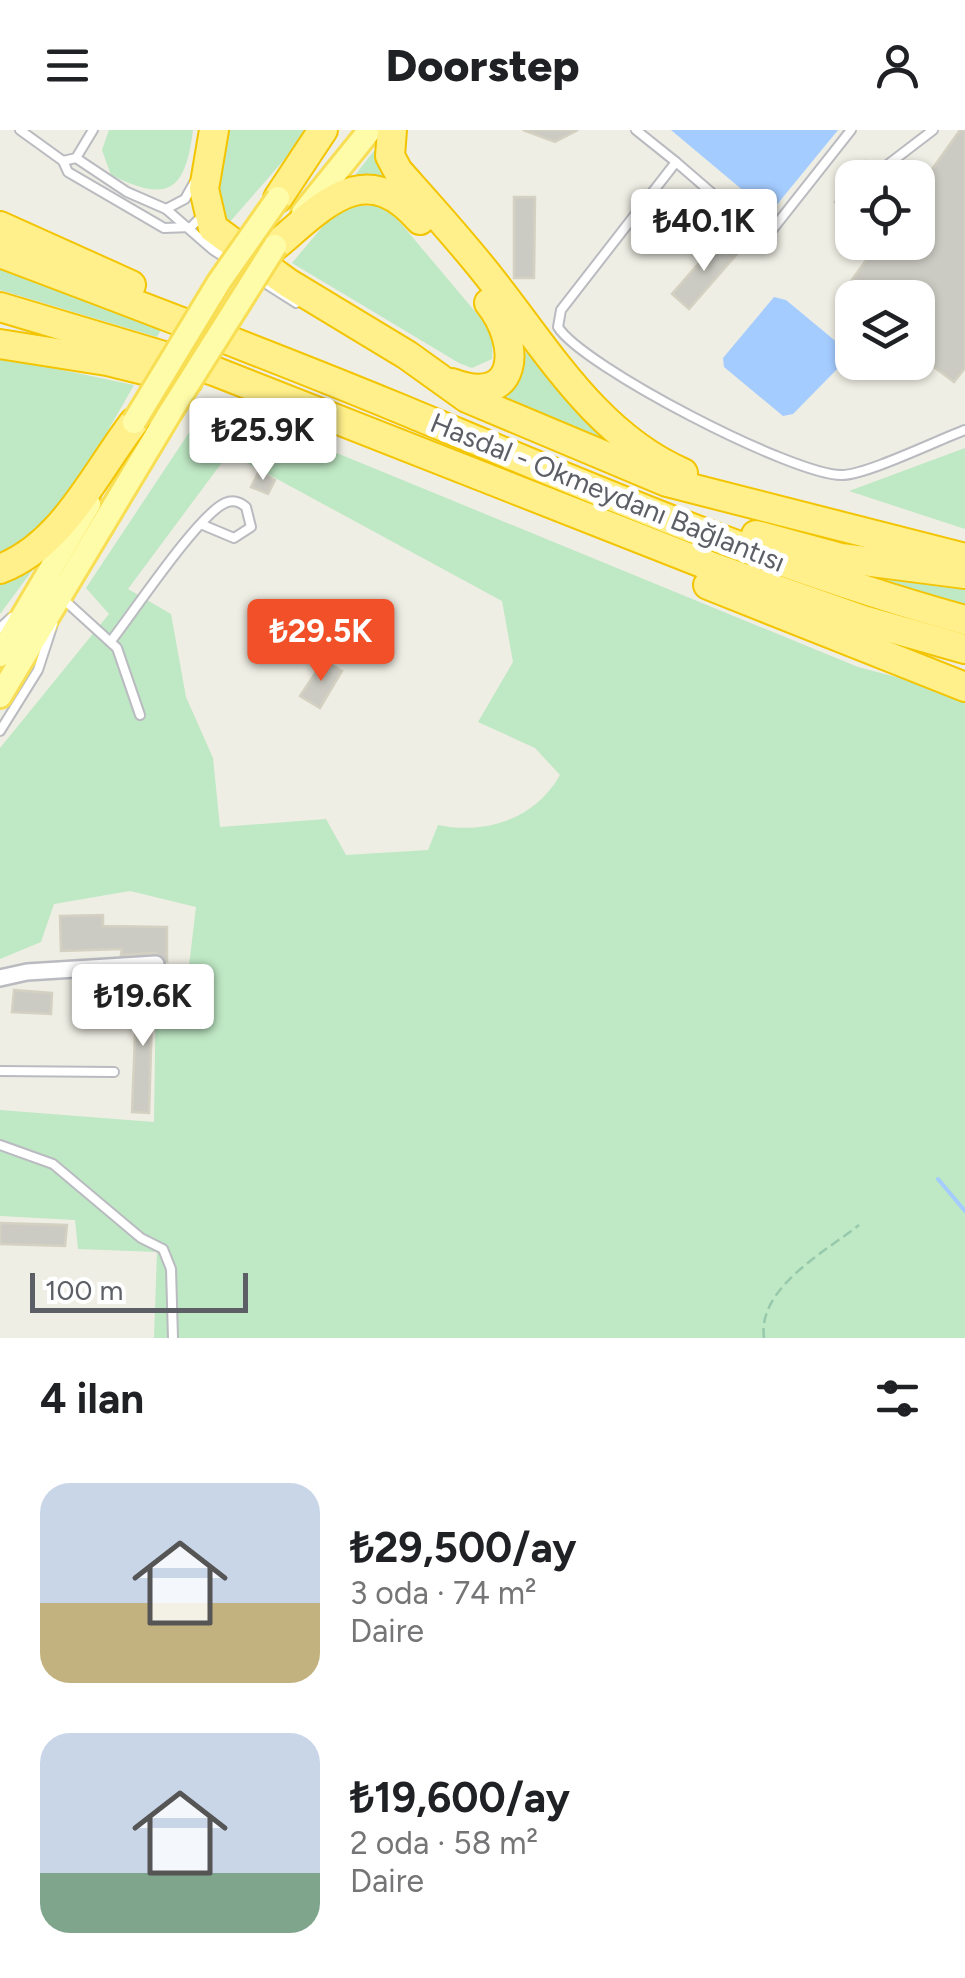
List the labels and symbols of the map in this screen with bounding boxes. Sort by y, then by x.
pin: ₺40.1K [623,189,785,274]
pin: ₺25.9K [182,398,344,483]
street label: Hasdal - Okmeydanı Bağlantısı [426,405,790,579]
pin: ₺29.5K [240,599,402,684]
pin: ₺19.6K [62,964,224,1049]
scale bar [30,1268,248,1312]

